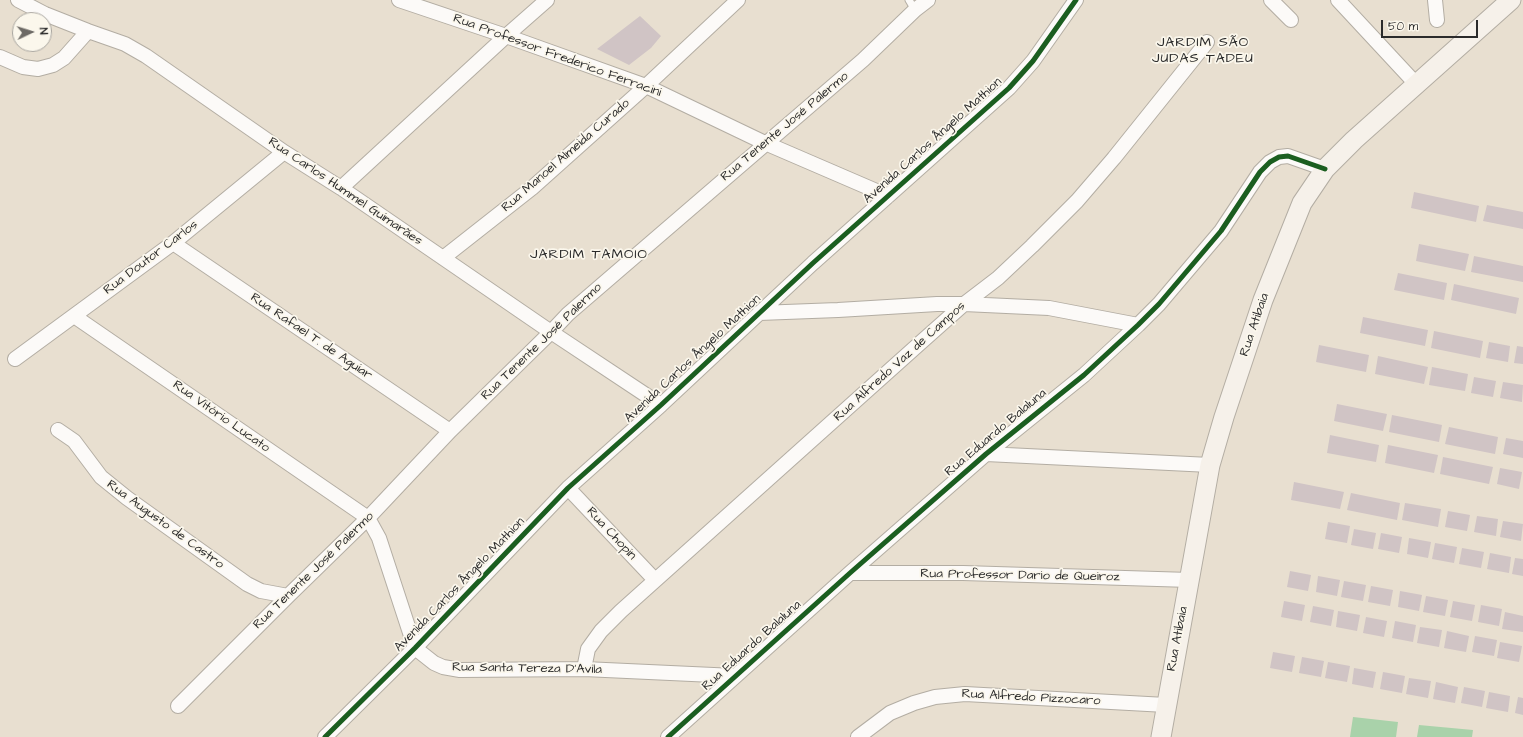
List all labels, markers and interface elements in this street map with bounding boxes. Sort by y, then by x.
street label: Rua Professor Frederico Ferracini [451,11,663,101]
north arrow [12,12,52,52]
scale bar [1383,12,1480,38]
text: 50 m [1388,18,1418,35]
text: N [36,27,51,35]
district label: JARDIM SÃO JUDAS TADEU [1152,35,1254,68]
street label: Rua Tenente José Palermo [718,69,852,185]
street label: Avenida Carlos Ângelo Mathion [860,75,1006,207]
street label: Rua Manoel Almeida Curado [499,96,633,216]
street label: Rua Carlos Hummel Guimarães [265,135,425,249]
street label: Rua Doutor Carlos [101,218,201,298]
district label: JARDIM TAMOIO [530,247,648,263]
street label: Rua Tenente José Palermo [478,280,606,404]
street label: Rua Rafael T. de Aguiar [247,290,375,384]
street label: Rua Atibaia [1237,291,1273,359]
street label: Avenida Carlos Ângelo Mathion [621,292,765,426]
street label: Rua Alfredo Vaz de Campos [831,299,969,425]
street label: Rua Vitório Lucato [169,378,273,456]
street label: Rua Eduardo Balaluna [942,386,1050,480]
street label: Rua Augusto de Castro [103,477,227,573]
street label: Rua Chopin [583,504,639,564]
street label: Rua Tenente José Palermo [250,509,378,633]
street label: Avenida Carlos Ângelo Mathion [391,514,529,656]
street label: Rua Professor Dario de Queiroz [920,566,1120,586]
street label: Rua Eduardo Balaluna [699,597,805,695]
street label: Rua Atibaia [1164,605,1192,673]
street label: Rua Santa Tereza D'Avila [452,660,602,678]
street label: Rua Alfredo Pizzocaro [961,687,1101,709]

